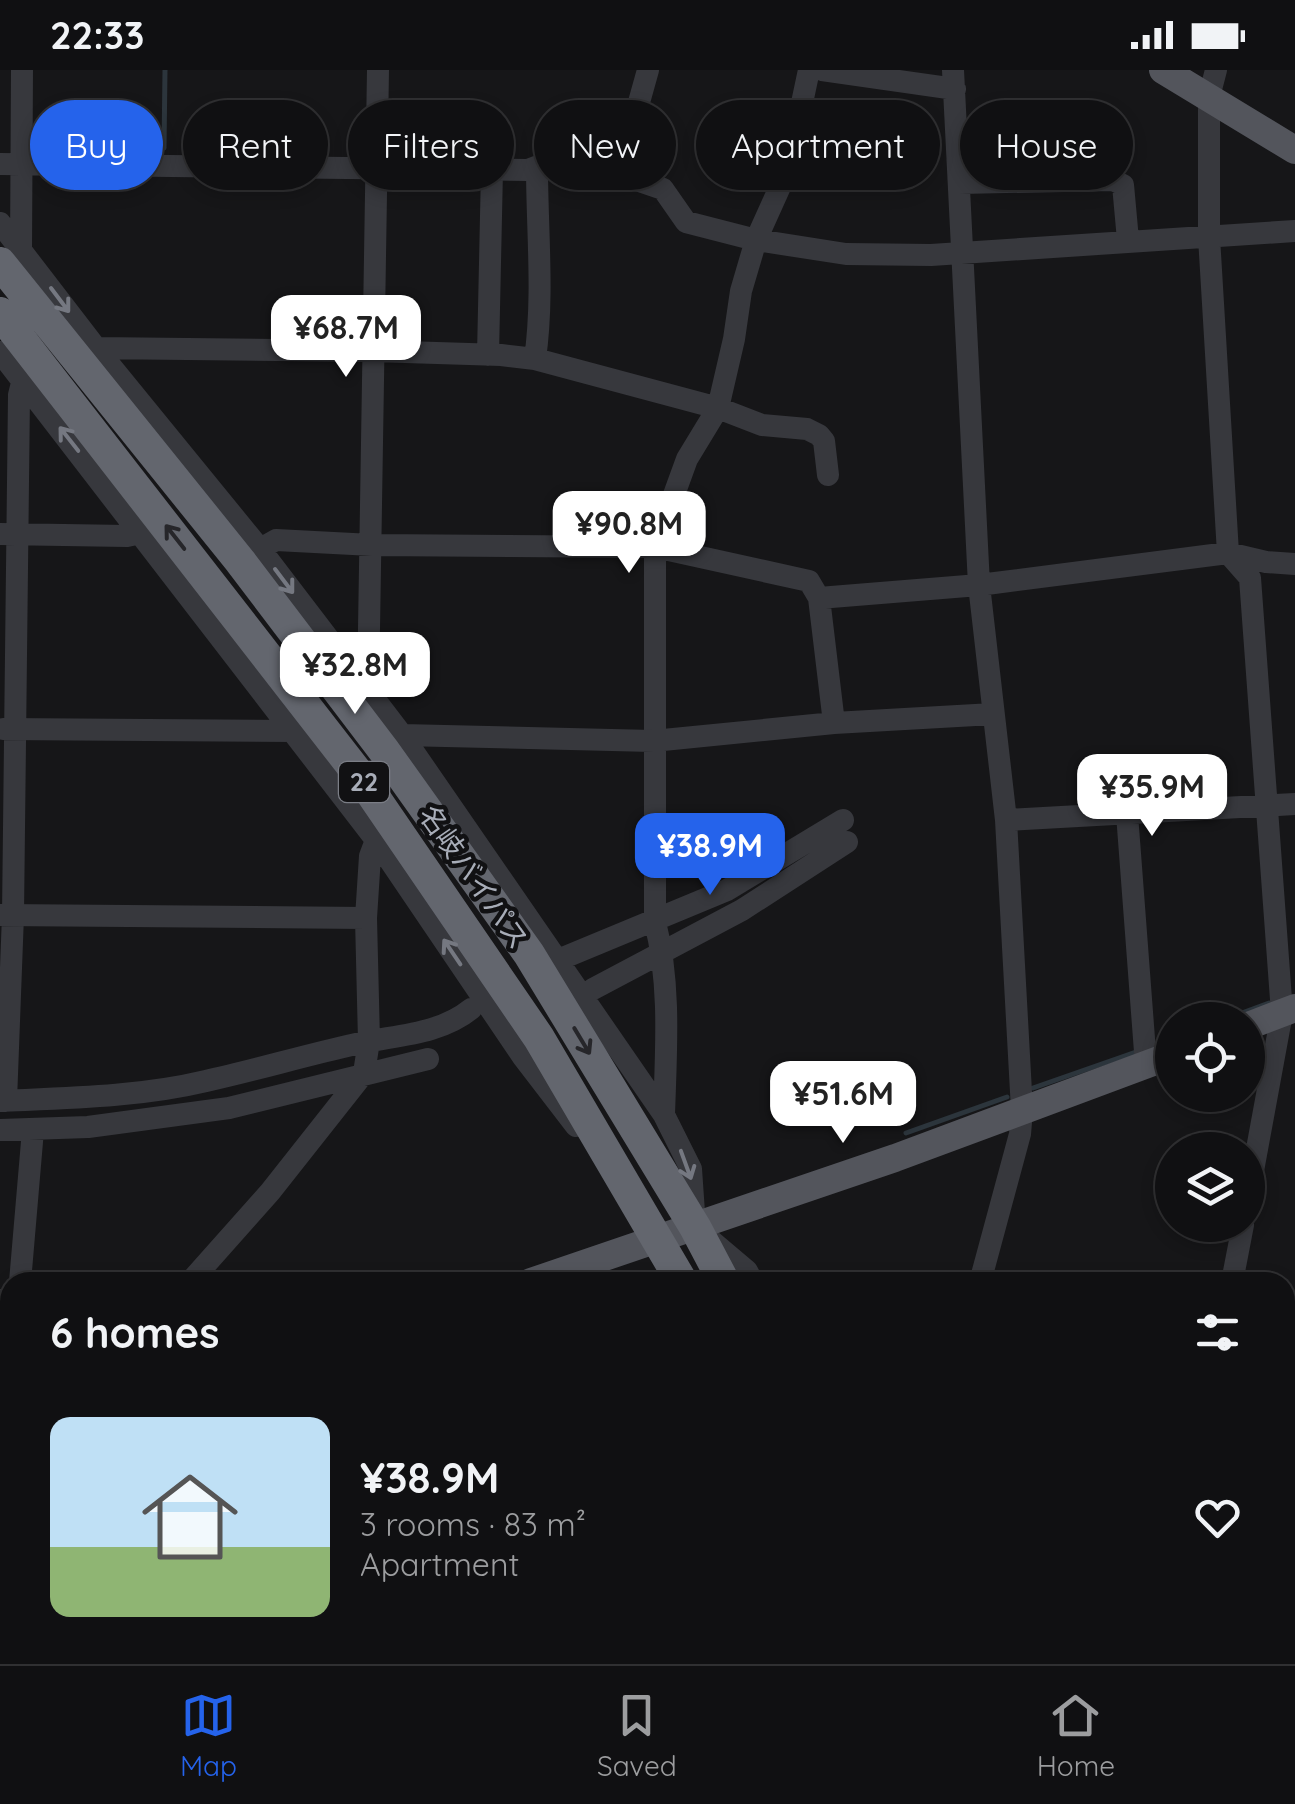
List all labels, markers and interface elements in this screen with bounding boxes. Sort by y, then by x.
text: 22:33 [50,11,144,59]
chip: Buy [30,100,163,190]
chip: Rent [183,100,328,190]
chip: Filters [348,100,514,190]
chip: New [534,100,676,190]
chip: Apartment [696,100,940,190]
chip: House [960,100,1133,190]
one-way arrow [49,286,70,313]
pin: ¥68.7M [265,295,427,380]
text: ¥68.7M [293,307,399,347]
one-way arrow [58,426,79,453]
pin: ¥90.8M [548,491,710,576]
text: ¥90.8M [575,503,683,543]
one-way arrow [165,525,187,551]
one-way arrow [274,567,295,594]
pin: ¥32.8M [274,632,436,717]
text: ¥32.8M [302,644,408,684]
pin: ¥35.9M [1071,754,1233,839]
road number: 22 [339,762,389,802]
text: ¥35.9M [1099,766,1205,806]
street label: 名岐バイパス [412,798,537,955]
pin: ¥38.9M [629,813,791,898]
text: ¥38.9M [657,825,763,865]
one-way arrow [441,938,462,966]
map controls [1155,1002,1265,1242]
button: locate [1155,1002,1265,1112]
one-way arrow [572,1026,592,1055]
pin: ¥51.6M [762,1061,924,1146]
text: ¥51.6M [792,1073,894,1113]
button: layers [1155,1132,1265,1242]
one-way arrow [679,1148,697,1180]
icon: filters [1190,1305,1245,1360]
text: 6 homes [50,1306,220,1359]
text: ¥38.9M [360,1451,499,1504]
icon: home [130,1457,250,1577]
icon: heart [1190,1490,1245,1545]
text: 3 rooms · 83 m² [360,1504,586,1544]
text: Apartment [360,1544,519,1584]
tab: Map [180,1688,237,1783]
tab: Saved [597,1688,677,1783]
tab: Home [1037,1688,1115,1783]

